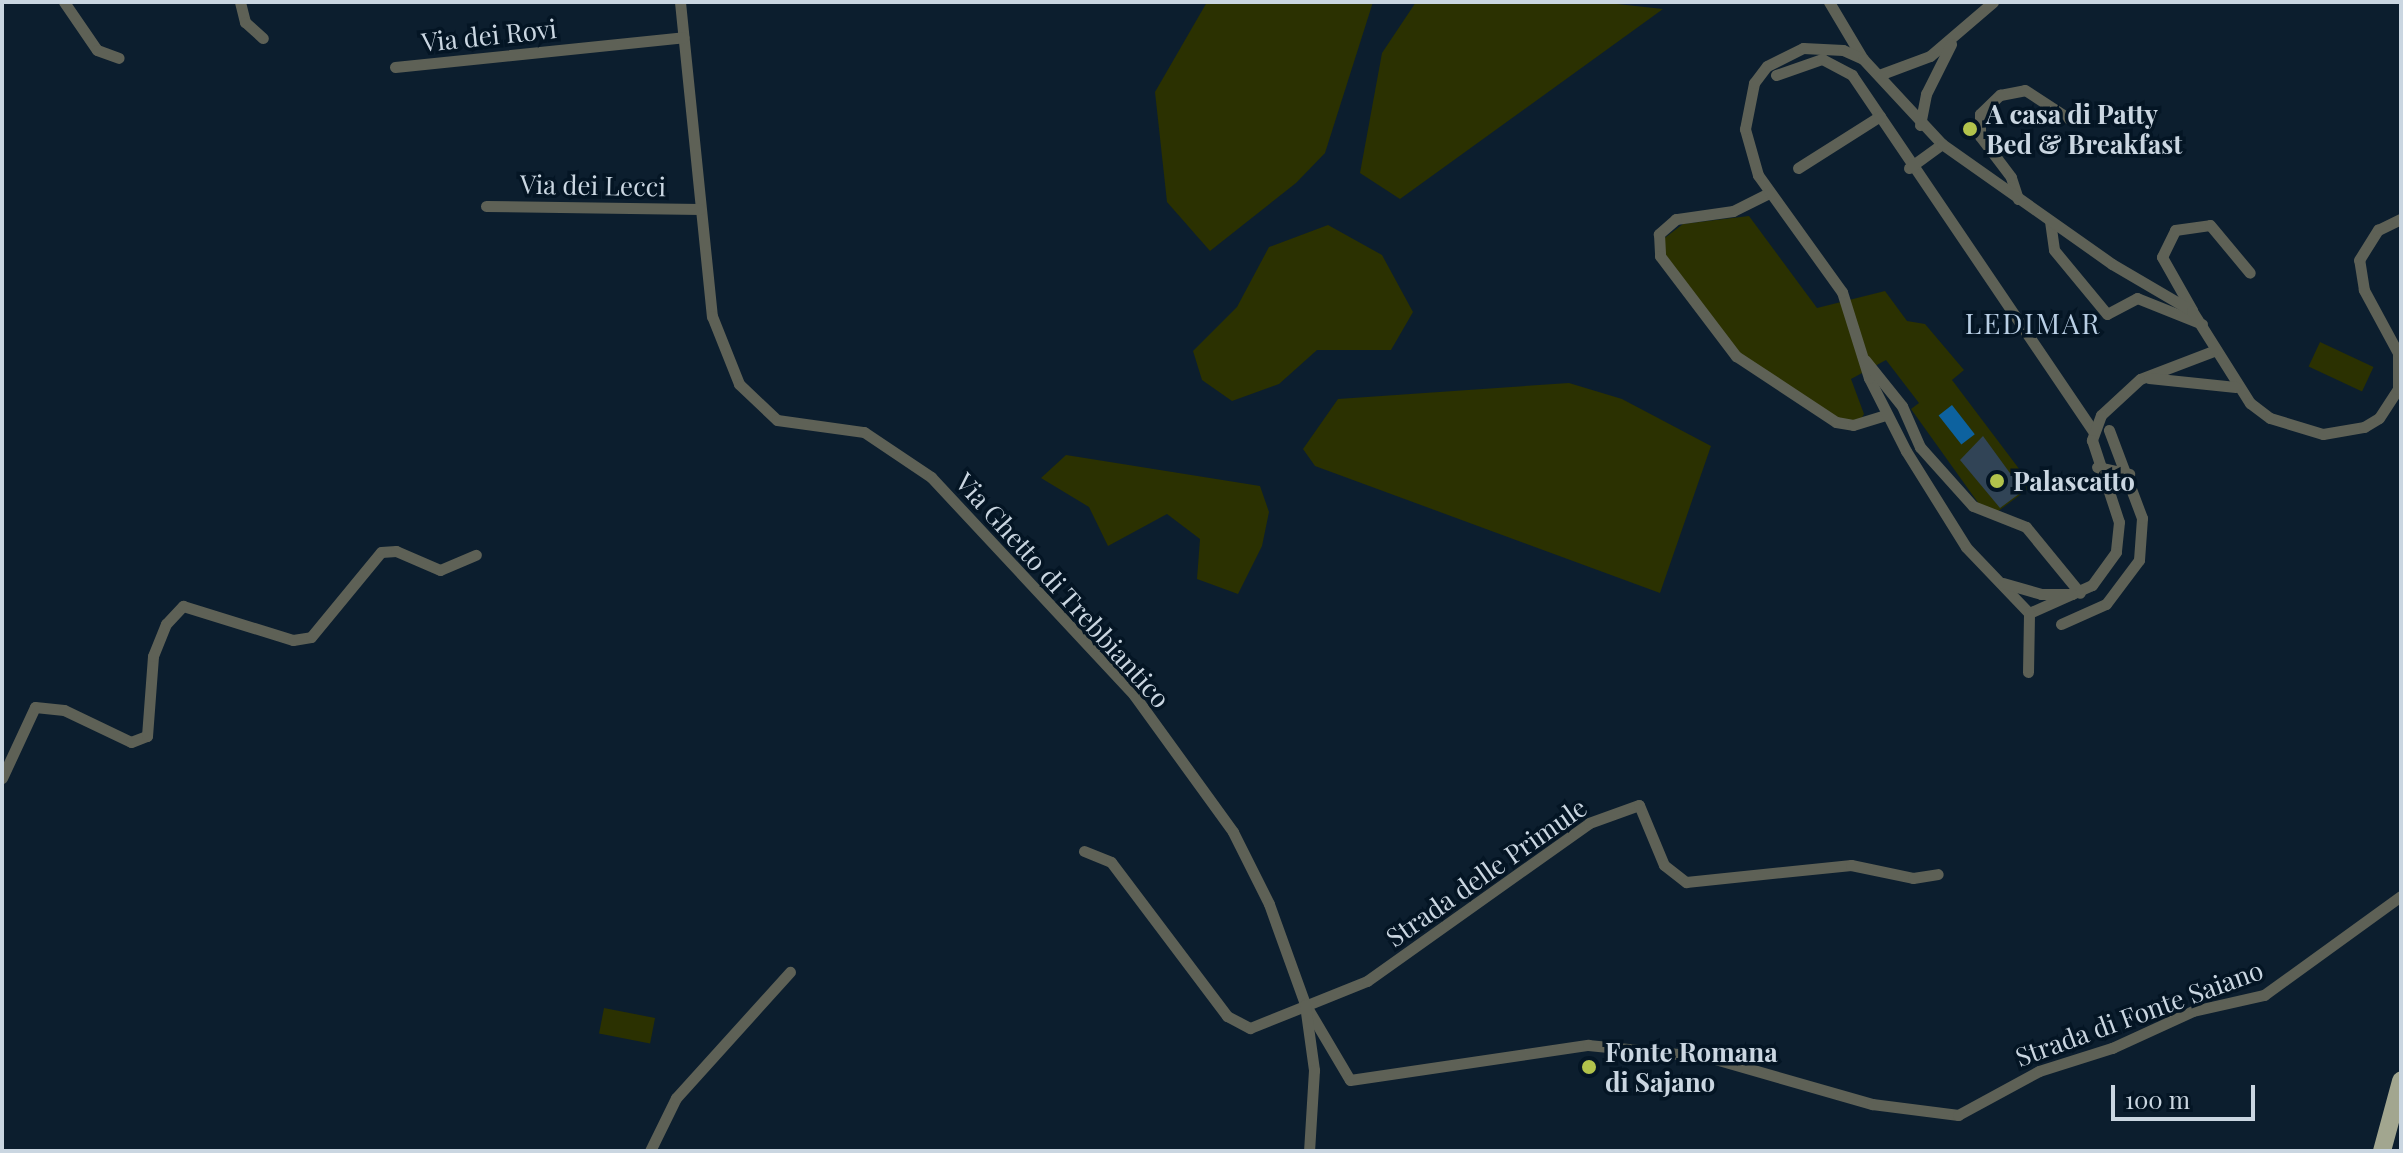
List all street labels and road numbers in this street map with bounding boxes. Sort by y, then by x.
street label: Via dei Rovi [420,12,558,58]
street label: Via dei Lecci [520,168,666,202]
street label: Via Ghetto di Trebbiantico [949,466,1177,714]
street label: Strada delle Primule [1380,791,1592,953]
street label: Strada di Fonte Saiano [2011,954,2267,1072]

